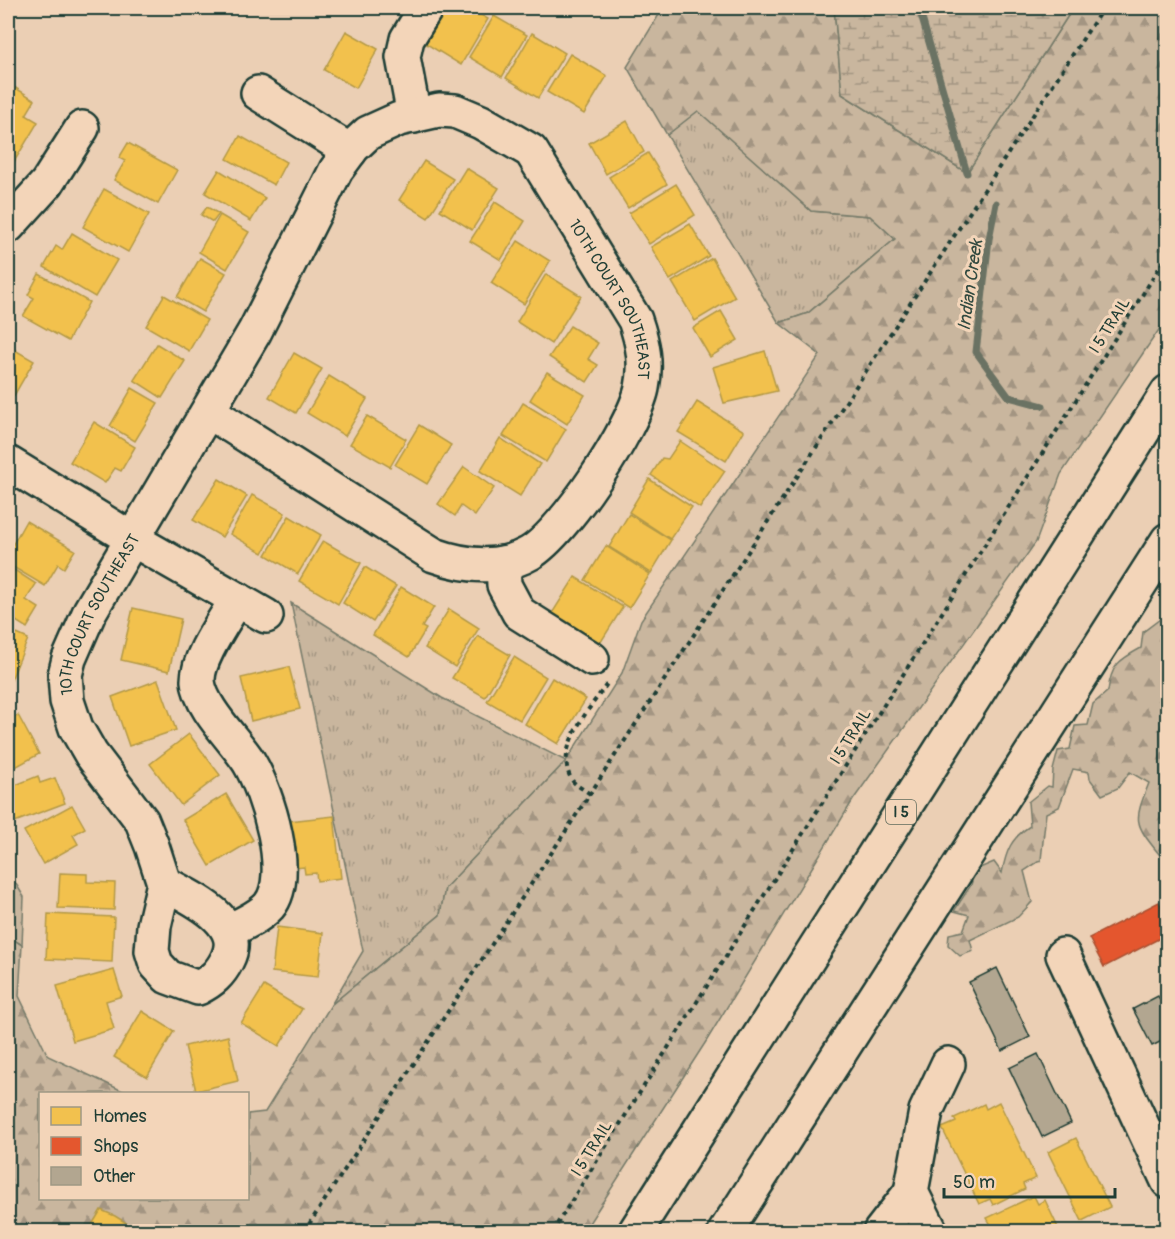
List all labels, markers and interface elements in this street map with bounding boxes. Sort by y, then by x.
street label: 10TH COURT SOUTHEAST [564,216,653,380]
water label: Indian Creek [953,237,988,332]
street label: I 5 TRAIL [1085,294,1135,357]
street label: 10TH COURT SOUTHEAST [56,530,144,696]
street label: I 5 TRAIL [826,705,876,768]
road number: I 5 [886,800,916,824]
legend [39,1092,249,1200]
text: Homes [93,1105,146,1128]
street label: I 5 TRAIL [567,1117,617,1180]
text: Shops [93,1135,138,1158]
scale bar [944,1161,1115,1199]
text: Other [93,1165,136,1188]
text: 50 m [953,1171,995,1194]

